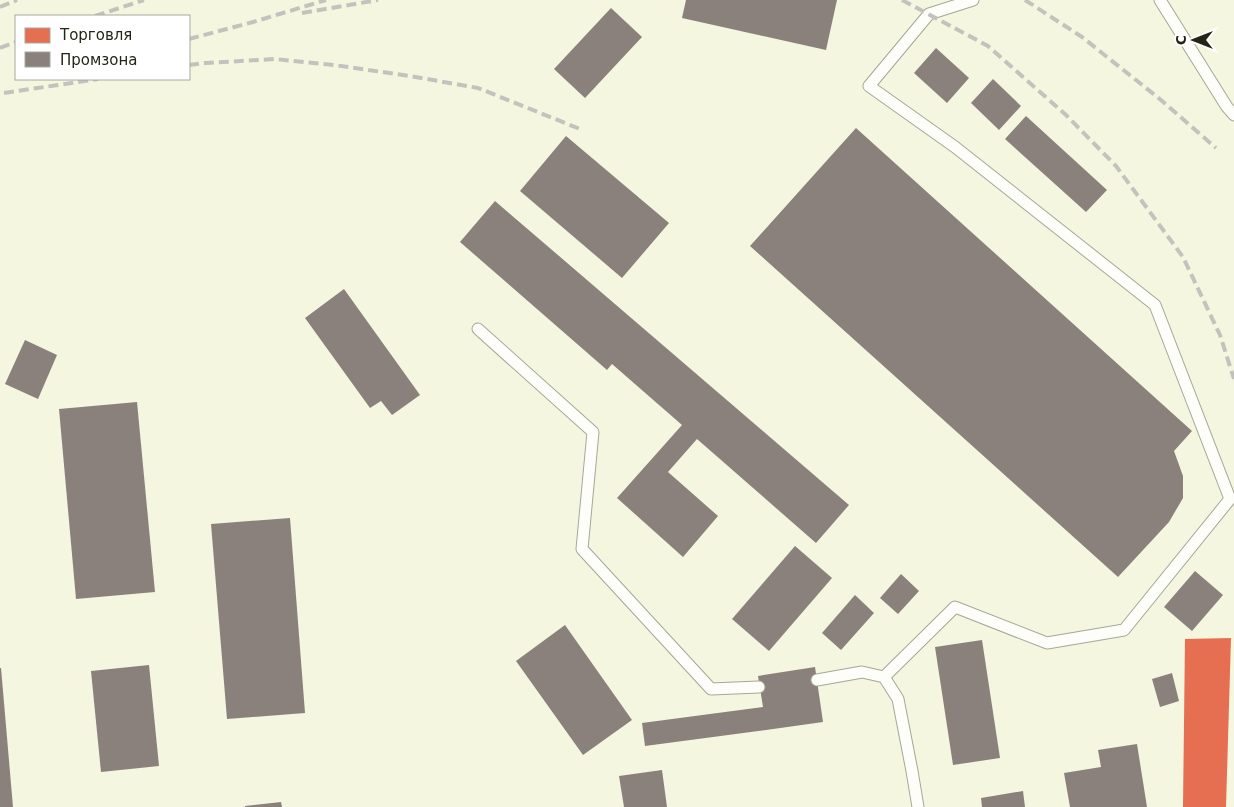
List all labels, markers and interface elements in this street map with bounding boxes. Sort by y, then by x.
legend [15,15,190,80]
north arrow [1169,15,1219,65]
text: Торговля [59,26,132,44]
text: С [1173,35,1189,45]
text: Промзона [60,51,137,69]

